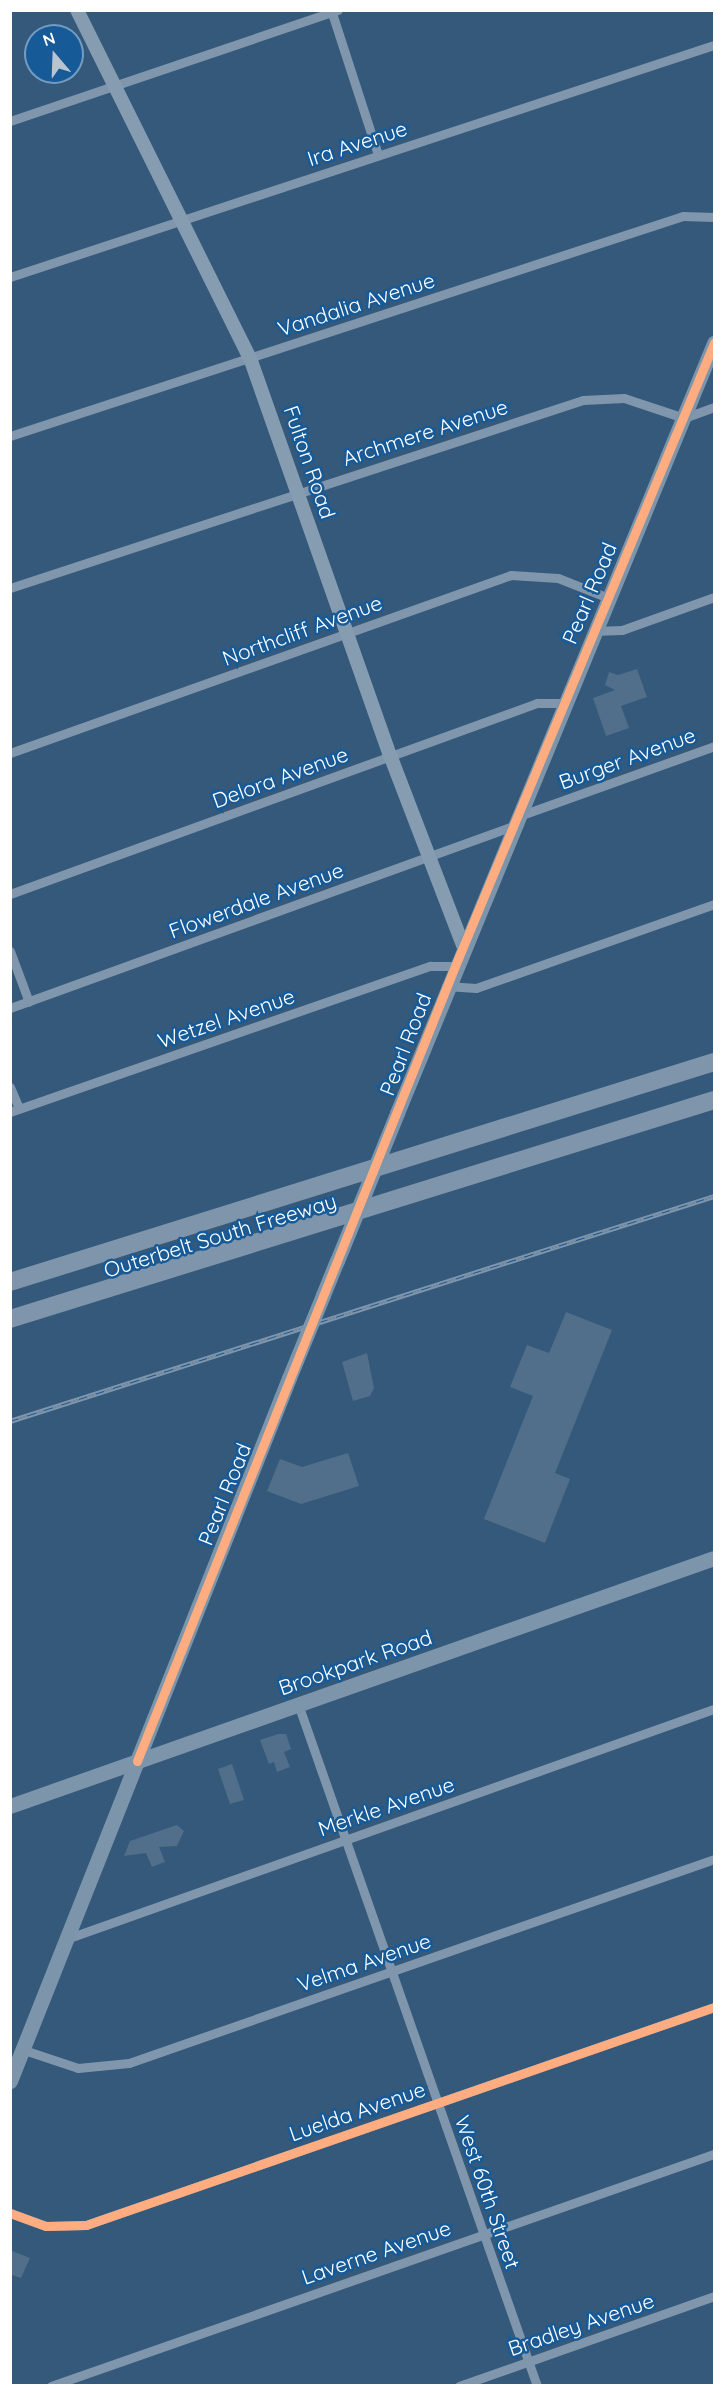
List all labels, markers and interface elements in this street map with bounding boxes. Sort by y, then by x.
north arrow [24,24,84,84]
text: N [40,28,58,50]
street label: Ira Avenue [304,115,410,171]
street label: Vandalia Avenue [274,267,438,341]
street label: Archmere Avenue [339,393,511,471]
street label: Fulton Road [279,402,341,522]
street label: Pearl Road [556,538,622,648]
street label: Northcliff Avenue [219,589,385,671]
street label: Burger Avenue [555,722,699,794]
street label: Delora Avenue [209,741,351,813]
street label: Flowerdale Avenue [165,857,347,943]
street label: Wetzel Avenue [154,983,298,1053]
street label: Pearl Road [374,989,436,1099]
street label: Outerbelt South Freeway [101,1188,339,1282]
street label: Pearl Road [192,1439,256,1549]
street label: Brookpark Road [275,1624,435,1700]
street label: Merkle Avenue [315,1771,457,1841]
street label: Velma Avenue [294,1927,434,1997]
street label: Luelda Avenue [285,2076,429,2146]
street label: West 60th Street [450,2112,526,2272]
street label: Laverne Avenue [298,2215,454,2289]
street label: Bradley Avenue [505,2287,657,2361]

